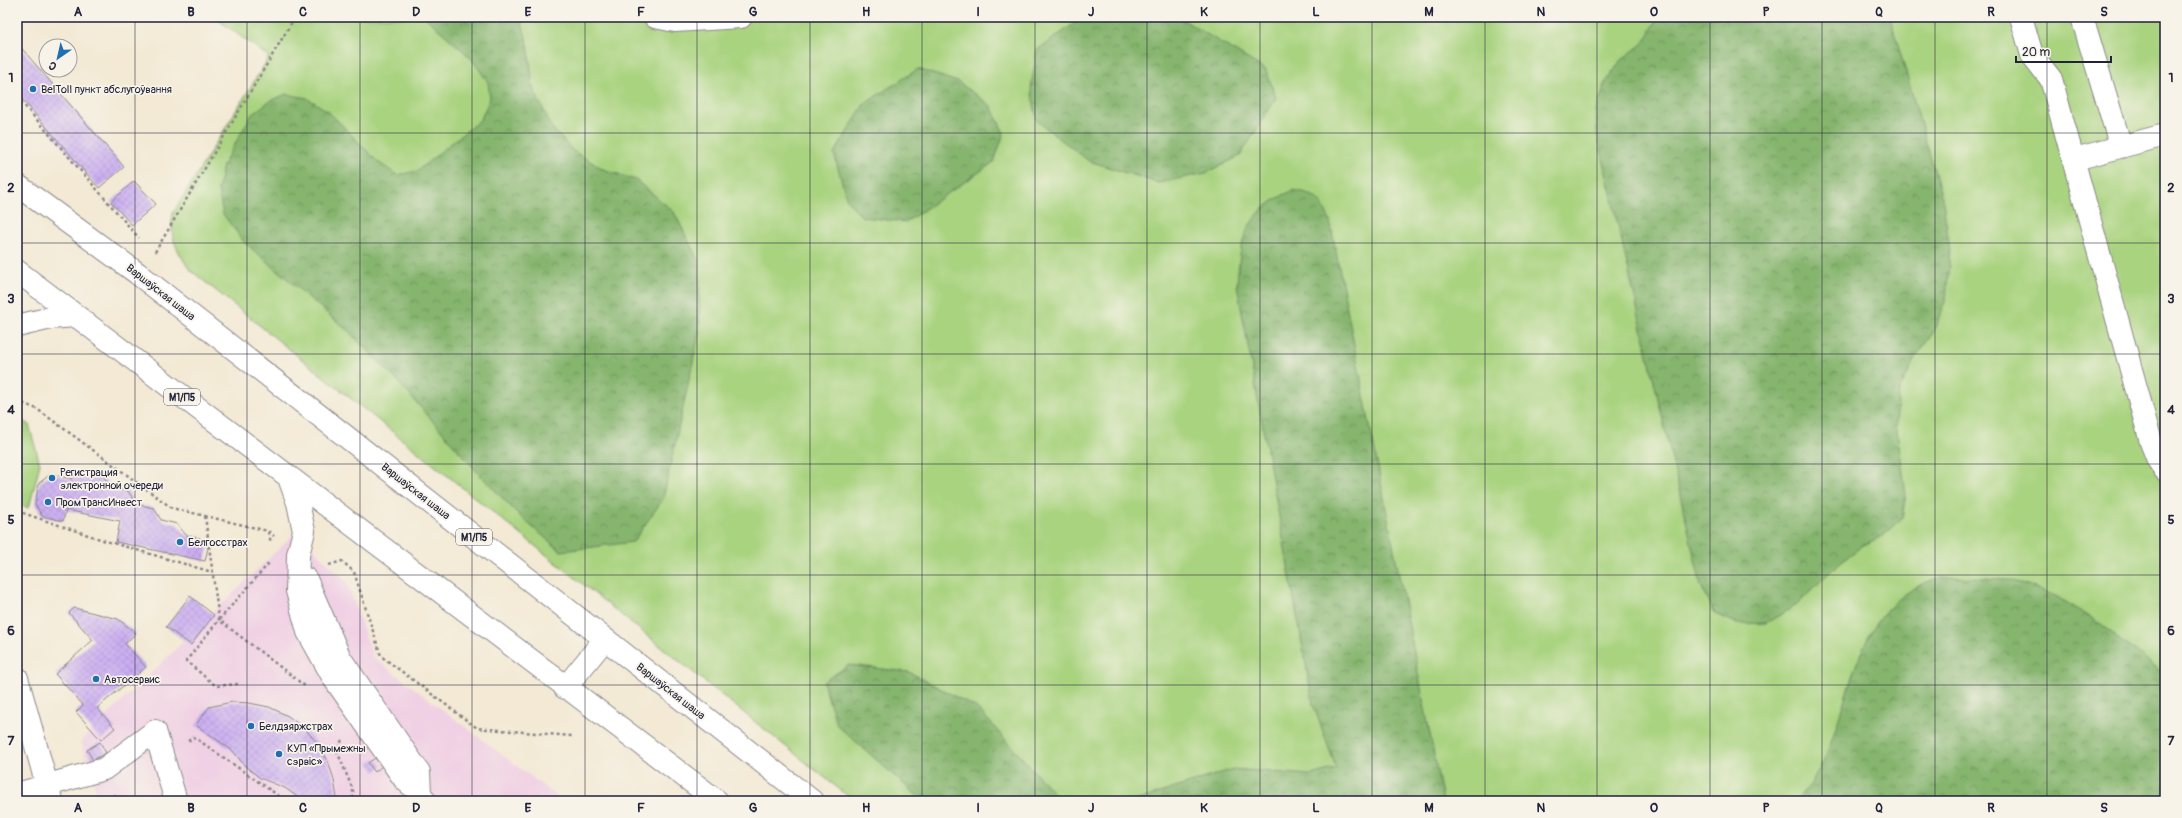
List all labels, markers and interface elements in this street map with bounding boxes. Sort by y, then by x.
text: A [74,4,83,20]
text: B [187,4,195,20]
text: C [299,4,307,20]
text: D [412,4,420,20]
text: E [525,4,532,20]
text: F [637,4,645,20]
text: G [749,4,758,20]
text: H [862,4,870,20]
text: I [976,4,980,20]
text: J [1088,4,1094,20]
text: K [1200,4,1208,20]
text: L [1312,4,1320,20]
text: M [1424,4,1434,20]
text: N [1537,4,1546,20]
text: O [1650,4,1659,20]
text: P [1762,4,1770,20]
text: Q [1875,4,1883,20]
text: R [1987,4,1995,20]
text: S [2100,4,2108,20]
north arrow [38,38,78,78]
scale bar [2016,38,2111,64]
text: 20 m [2022,45,2051,60]
text: С [46,58,59,73]
text: 1 [8,70,14,86]
text: 1 [2168,70,2174,86]
place label: BelToll пункт абслугоўвання [41,83,172,96]
marker: BelToll пункт абслугоўвання [28,84,38,94]
text: 2 [7,180,15,196]
text: 2 [2167,180,2175,196]
street label: Варшаўская шаша [124,261,198,323]
text: 3 [7,291,15,307]
text: 3 [2167,291,2175,307]
road number: М1/П5 [164,389,200,405]
text: 4 [7,402,15,418]
text: 4 [2167,402,2175,418]
street label: Варшаўская шаша [379,460,453,522]
place label: Регистрация электронной очереди [60,466,163,492]
marker: Регистрация электронной очереди [47,473,57,483]
place label: ПромТрансИнвест [56,496,143,509]
marker: ПромТрансИнвест [43,497,53,507]
text: 5 [7,512,15,528]
text: 5 [2167,512,2175,528]
road number: М1/П5 [456,529,492,545]
place label: Белгосстрах [188,536,248,549]
marker: Белгосстрах [175,537,185,547]
text: 6 [7,623,15,639]
text: 6 [2167,623,2175,639]
street label: Варшаўская шаша [634,660,708,722]
place label: Автосервис [104,673,160,686]
marker: Автосервис [91,674,101,684]
place label: Белдзяржстрах [259,720,333,733]
marker: Белдзяржстрах [246,721,256,731]
text: 7 [8,733,15,749]
text: 7 [2168,733,2175,749]
place label: КУП «Прымежны сэрвіс» [287,742,366,768]
marker: КУП «Прымежны сэрвіс» [274,749,284,759]
text: A [74,800,83,816]
text: B [187,800,195,816]
text: C [299,800,307,816]
text: D [412,800,420,816]
text: E [525,800,532,816]
text: F [637,800,645,816]
text: G [749,800,758,816]
text: H [862,800,870,816]
text: I [976,800,980,816]
text: J [1088,800,1094,816]
text: K [1200,800,1208,816]
text: L [1312,800,1320,816]
text: M [1424,800,1434,816]
text: N [1537,800,1546,816]
text: O [1650,800,1659,816]
text: P [1762,800,1770,816]
text: Q [1875,800,1883,816]
text: R [1987,800,1995,816]
text: S [2100,800,2108,816]

